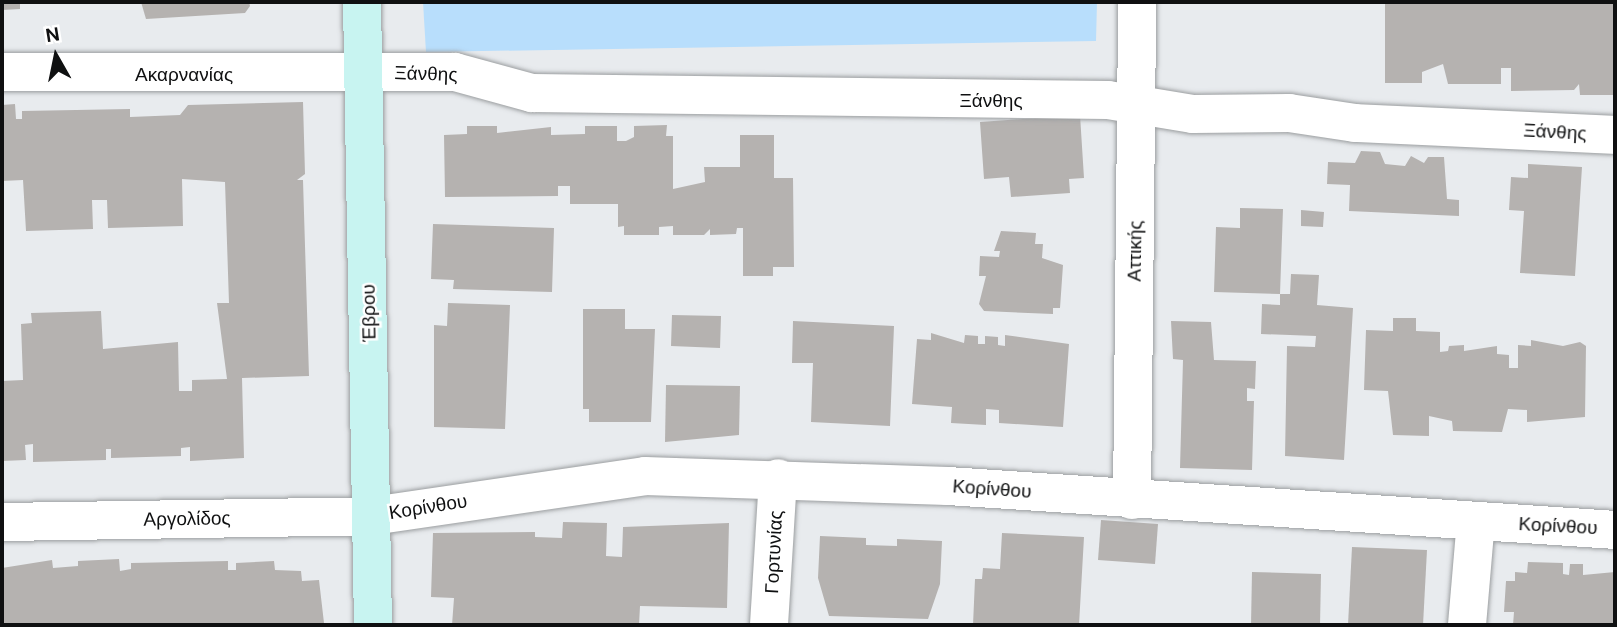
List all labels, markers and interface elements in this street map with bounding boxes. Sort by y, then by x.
north arrow [21,21,91,91]
text: N [44,21,61,48]
street label: Ξάνθης [394,62,458,86]
street label: Ακαρνανίας [135,64,233,86]
street label: Ξάνθης [959,90,1023,112]
street label: Ξάνθης [1523,119,1587,145]
street label: Αττικής [1123,220,1147,282]
street label: Έβρου [357,284,381,342]
street label: Κορίνθου [952,475,1032,503]
street label: Κορίνθου [387,490,469,524]
street label: Αργολίδος [143,507,231,531]
street label: Γορτυνίας [760,510,788,594]
street label: Κορίνθου [1518,513,1598,539]

